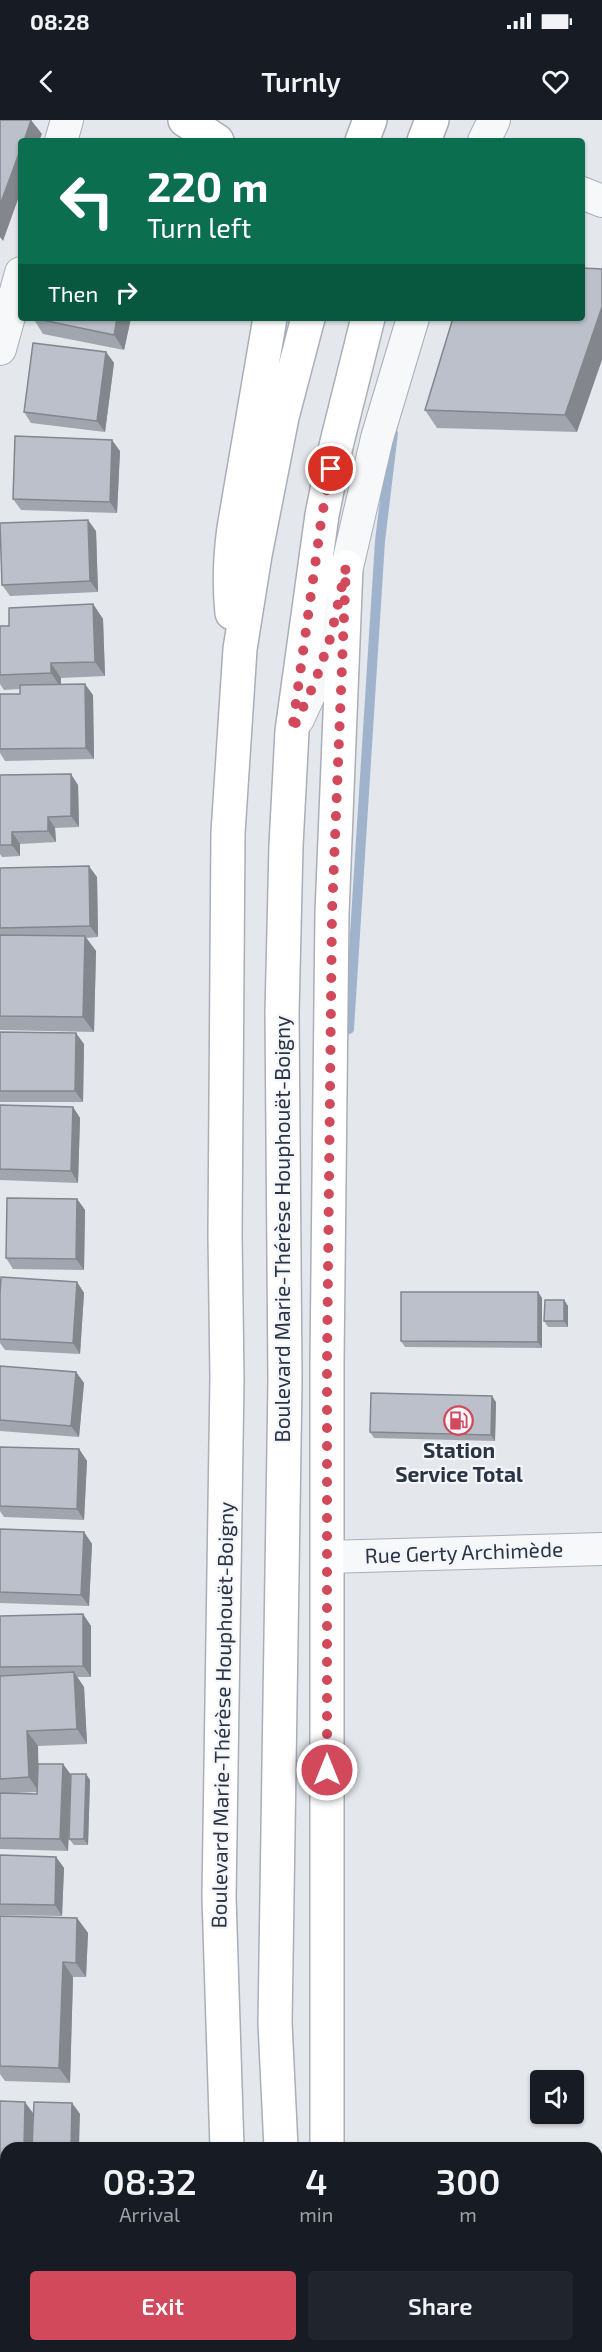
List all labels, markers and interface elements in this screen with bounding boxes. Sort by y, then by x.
text: 08:28 [30,8,90,34]
icon: back [30,65,63,98]
text: Turnly [261,65,341,97]
icon: heart [539,65,572,98]
text: 220 m [147,160,268,210]
icon: left [48,162,126,240]
text: Turn left [147,211,251,243]
icon: right [110,276,143,309]
text: Then [48,280,98,306]
pin [305,443,356,494]
icon: arrive [314,452,347,485]
street label: Boulevard Marie-Thérèse Houphouët-Boigny [269,1016,294,1442]
fuel station icon: Station Service Total [443,1404,475,1436]
place label: Station Service Total [395,1437,523,1486]
street label: Boulevard Marie-Thérèse Houphouët-Boigny [205,1501,238,1929]
street label: Rue Gerty Archimède [364,1536,564,1567]
position arrow [295,1738,359,1802]
map controls [530,2070,584,2124]
button: sound [530,2070,584,2124]
text: 08:32 [102,2159,197,2202]
text: 4 [305,2159,328,2202]
text: 300 [436,2159,501,2202]
text: Arrival [119,2202,180,2226]
text: min [299,2202,333,2226]
text: m [459,2202,477,2226]
button: Exit [30,2271,296,2340]
button: Share [308,2271,573,2340]

